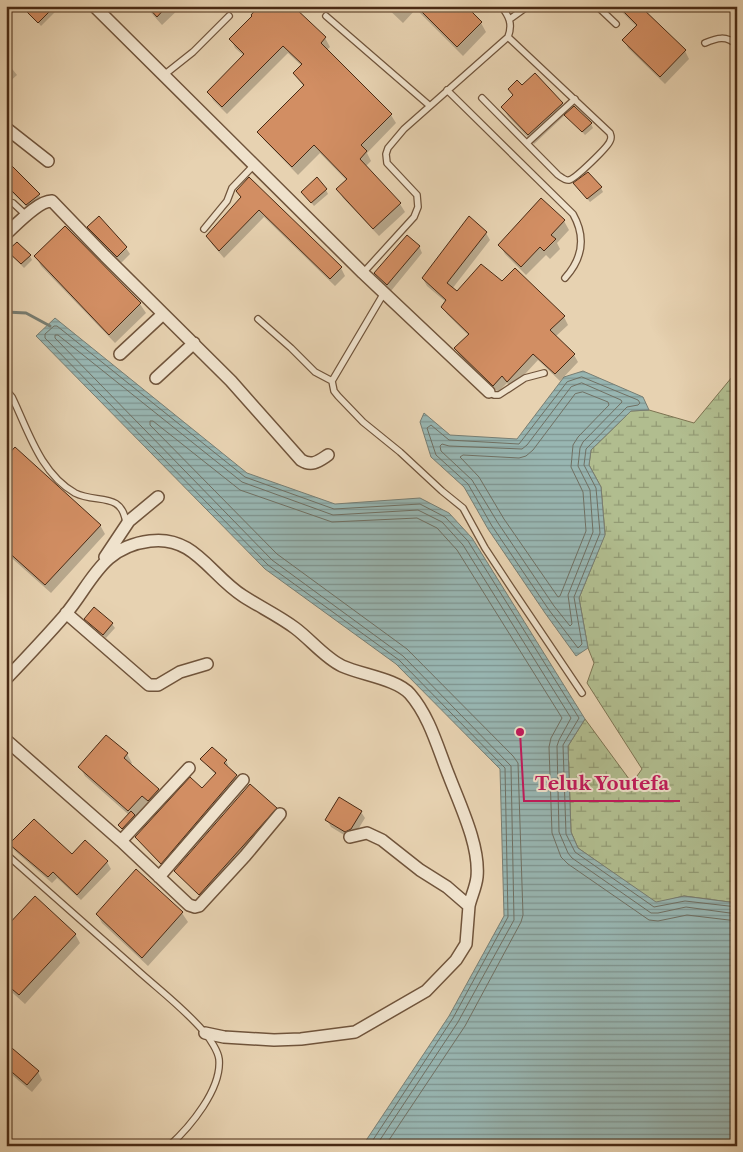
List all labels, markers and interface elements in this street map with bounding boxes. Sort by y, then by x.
callout: Teluk Youtefa [524,767,680,801]
text: Teluk Youtefa [535,772,670,795]

